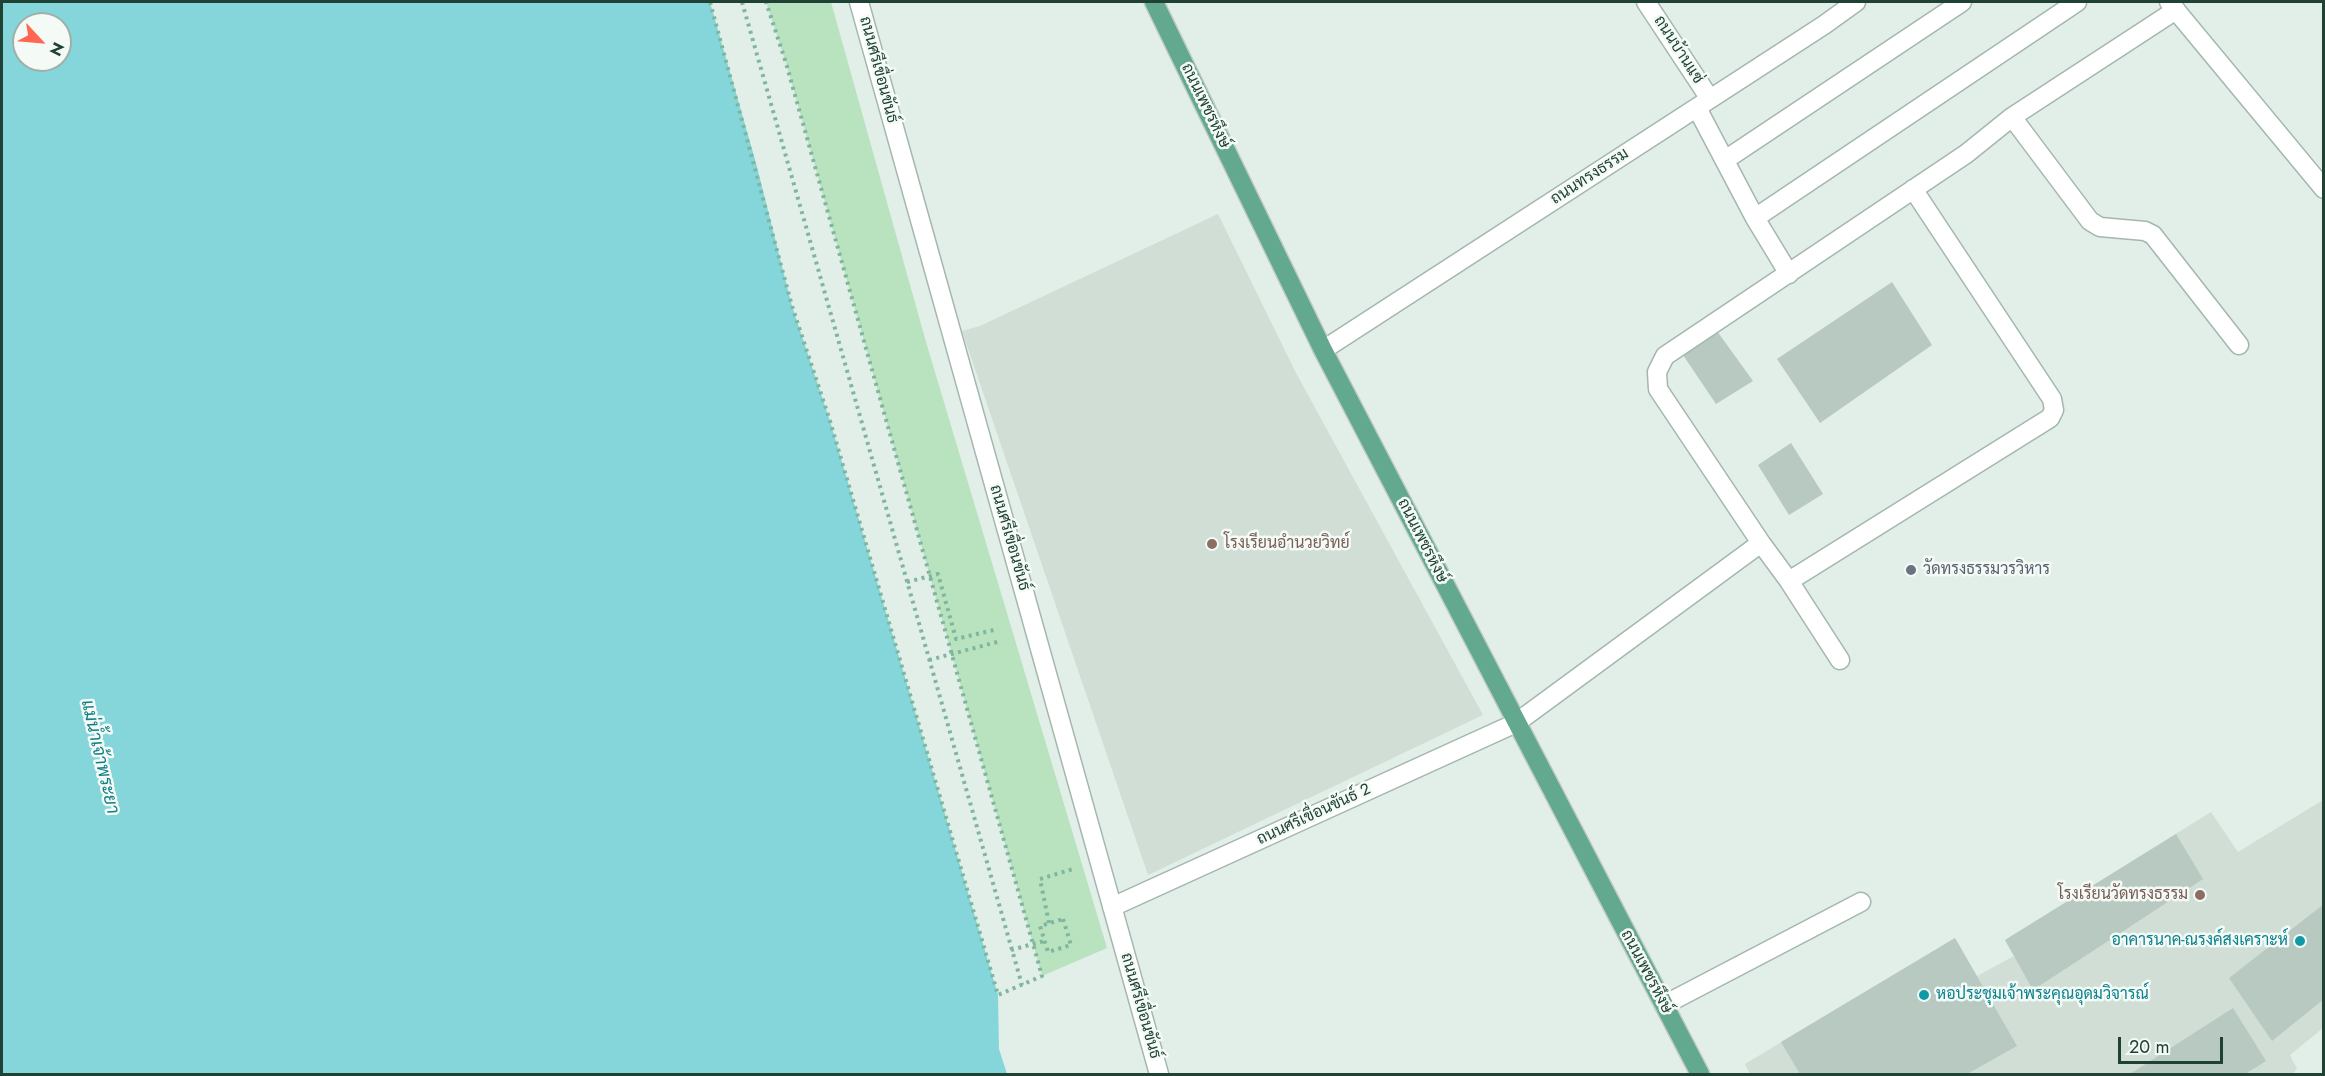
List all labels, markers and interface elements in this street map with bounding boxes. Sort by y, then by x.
north arrow [12,12,72,72]
street label: ถนนบ้านแซ่ [1649,12,1707,88]
street label: ถนนศรีเขื่อนขันธ์ [855,15,901,125]
text: N [44,38,70,60]
street label: ถนนเพชรหึงษ์ [1176,61,1234,151]
street label: ถนนทรงธรรม [1547,145,1633,209]
street label: ถนนศรีเขื่อนขันธ์ [985,483,1033,593]
street label: ถนนเพชรหึงษ์ [1393,496,1451,586]
place label: โรงเรียนอำนวยวิทย์ [1224,534,1350,554]
marker: โรงเรียนอำนวยวิทย์ [1205,537,1219,551]
place label: วัดทรงธรรมวรวิหาร [1923,560,2050,580]
marker: วัดทรงธรรมวรวิหาร [1904,563,1918,577]
water label: แม่น้ำเจ้าพระยา [75,698,123,816]
street label: ถนนศรีเขื่อนขันธ์ 2 [1254,780,1374,850]
place label: โรงเรียนวัดทรงธรรม [2058,885,2188,905]
marker: โรงเรียนวัดทรงธรรม [2193,888,2207,902]
street label: ถนนเพชรหึงษ์ [1616,927,1676,1017]
place label: อาคารนาค-ณรงค์สงเคราะห์ [2111,931,2288,951]
marker: อาคารนาค-ณรงค์สงเคราะห์ [2293,934,2307,948]
street label: ถนนศรีเขื่อนขันธ์ [1116,951,1164,1061]
place label: หอประชุมเจ้าพระคุณอุดมวิจารณ์ [1936,985,2149,1005]
marker: หอประชุมเจ้าพระคุณอุดมวิจารณ์ [1917,988,1931,1002]
scale bar [2121,1025,2226,1063]
text: 20 m [2129,1034,2169,1060]

